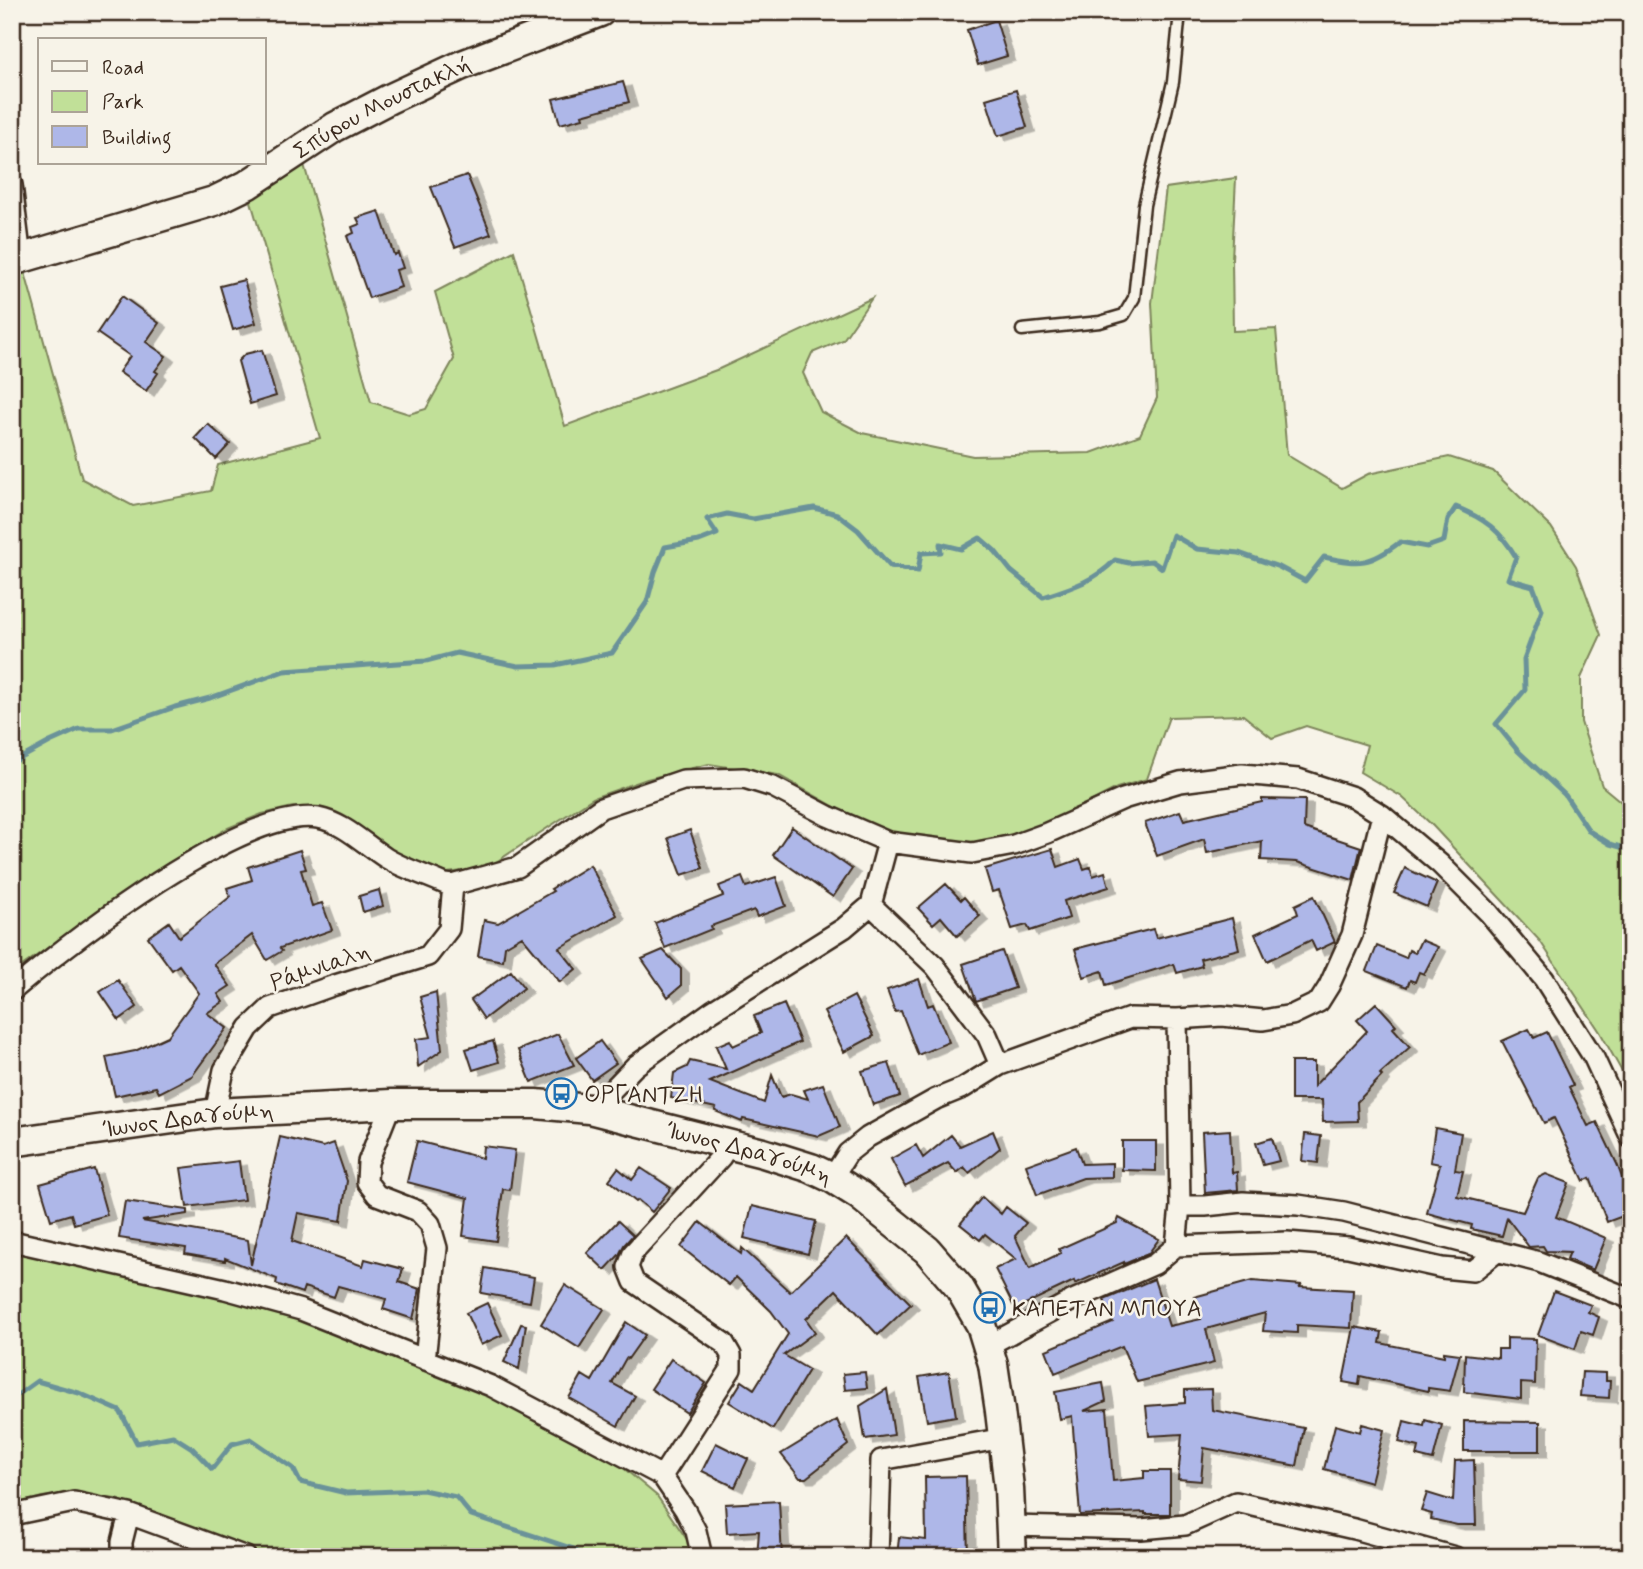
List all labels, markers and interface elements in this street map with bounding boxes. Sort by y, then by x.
legend [38,38,266,164]
street label: Σπύρου Μουστακλή [288,50,476,167]
text: Road [102,54,144,82]
text: Park [102,88,144,116]
text: Building [102,124,172,154]
street label: Ράμνιαλη [267,937,375,999]
bus stop icon: ΟΡΓΑΝΤΖΗ [544,1077,578,1111]
place label: ΟΡΓΑΝΤΖΗ [584,1081,703,1111]
street label: Ίωνος Δραγούμη [101,1097,275,1146]
street label: Ίωνος Δραγούμη [663,1116,837,1193]
bus stop icon: ΚΑΠΕΤΑΝ ΜΠΟΥΑ [972,1291,1006,1325]
place label: ΚΑΠΕΤΑΝ ΜΠΟΥΑ [1012,1295,1202,1325]

